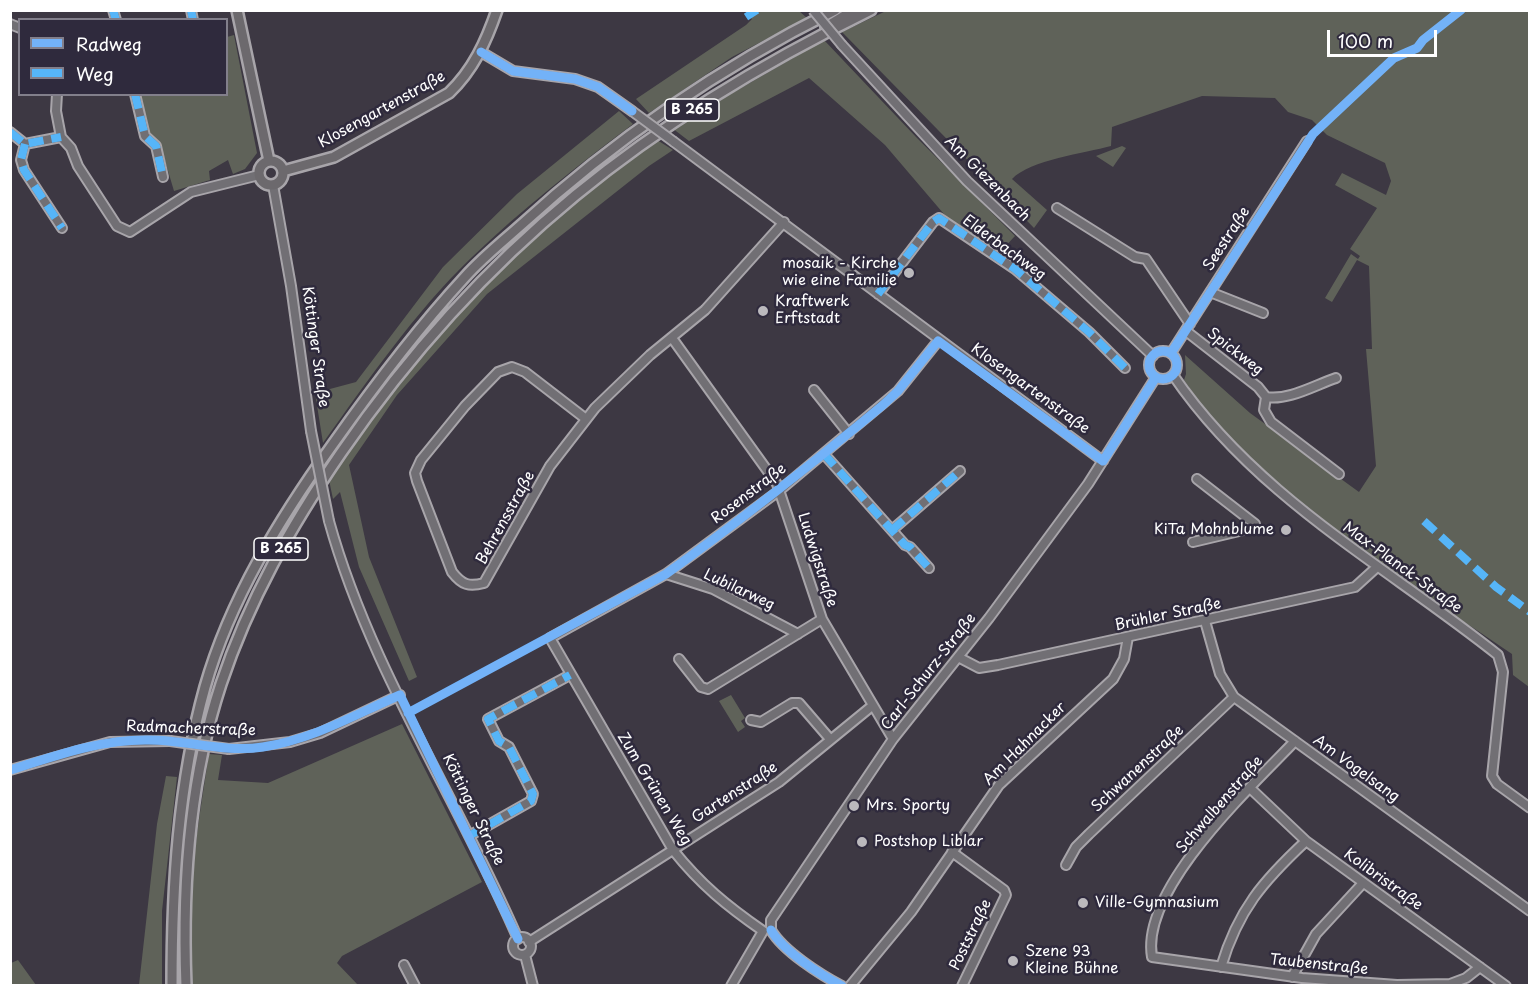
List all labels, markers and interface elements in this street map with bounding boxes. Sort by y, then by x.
legend [18,18,228,96]
scale bar [1330,18,1440,56]
text: 100 m [1338,27,1393,54]
text: Radweg [76,30,142,57]
text: Weg [76,60,114,87]
street label: Klosengartenstraße [315,68,449,152]
road number: B 265 [665,99,719,121]
street label: Am Giezenbach [941,133,1033,225]
street label: Seestraße [1200,204,1254,274]
street label: Elderbachweg [959,212,1049,284]
place label: mosaik - Kirche wie eine Familie [782,255,897,290]
marker: mosaik - Kirche wie eine Familie [902,266,916,280]
street label: Köttinger Straße [298,285,332,409]
place label: Kraftwerk Erftstadt [775,293,849,328]
marker: Kraftwerk Erftstadt [756,304,770,318]
street label: Spickweg [1203,324,1267,380]
street label: Klosengartenstraße [967,340,1093,438]
street label: Rosenstraße [708,460,790,528]
street label: Behrensstraße [473,468,539,568]
street label: Ludwigstraße [793,511,841,609]
street label: Max-Planck-Straße [1339,519,1465,617]
place label: KiTa Mohnblume [1154,521,1274,539]
marker: KiTa Mohnblume [1279,523,1293,537]
road number: B 265 [254,538,308,560]
street label: Lubilarweg [700,566,778,614]
street label: Brühler Straße [1113,595,1223,635]
street label: Carl-Schurz-Straße [878,610,980,734]
street label: Am Hahnacker [980,699,1070,789]
street label: Radmacherstraße [126,718,256,740]
street label: Schwanenstraße [1088,722,1188,816]
street label: Zum Grünen Weg [613,729,695,849]
street label: Am Vogelsang [1309,732,1403,806]
street label: Köttinger Straße [438,751,508,869]
street label: Schwalbenstraße [1173,753,1267,857]
street label: Gartenstraße [689,759,781,827]
place label: Mrs. Sporty [866,797,950,815]
marker: Mrs. Sporty [847,799,861,813]
place label: Postshop Liblar [874,833,983,851]
marker: Postshop Liblar [855,835,869,849]
street label: Kolibristraße [1340,845,1426,915]
place label: Ville-Gymnasium [1095,894,1219,912]
marker: Ville-Gymnasium [1076,896,1090,910]
street label: Poststraße [946,897,996,973]
place label: Szene 93 Kleine Bühne [1025,943,1119,978]
street label: Taubenstraße [1269,951,1369,979]
marker: Szene 93 Kleine Bühne [1006,954,1020,968]

